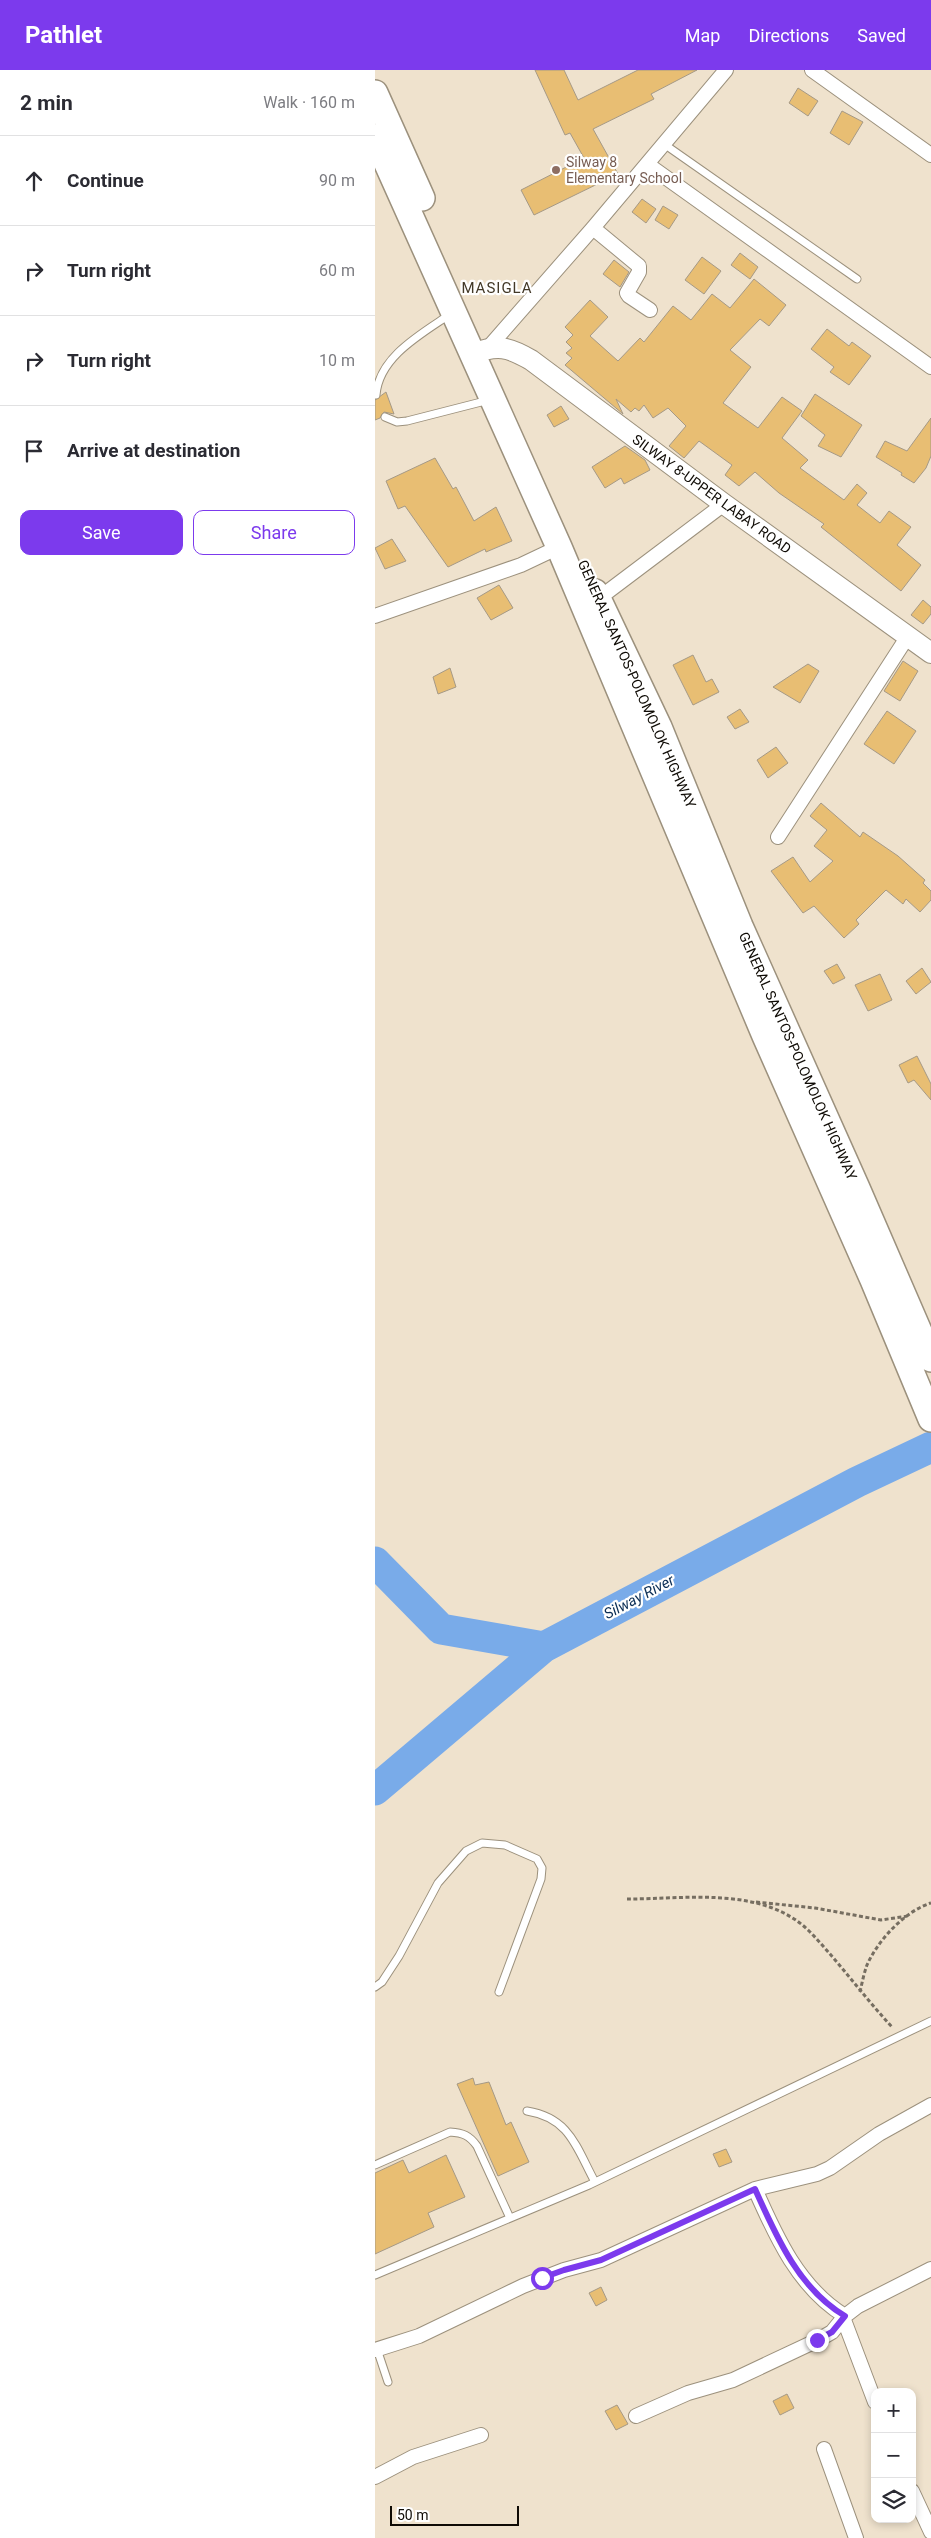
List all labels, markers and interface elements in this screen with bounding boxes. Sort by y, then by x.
text: Pathlet [25,21,102,49]
text: Map [685,25,720,46]
text: Directions [748,25,829,46]
text: Saved [857,25,906,46]
text: 2 min [20,91,73,115]
text: Walk · 160 m [263,93,355,112]
place label: Silway 8 Elementary School [566,154,682,186]
marker: Silway 8 Elementary School [550,164,562,176]
icon: ahead [20,167,48,195]
text: Continue [67,169,144,192]
text: 90 m [319,171,355,190]
icon: right [20,257,48,285]
text: Turn right [67,259,151,282]
text: 60 m [319,261,355,280]
district label: MASIGLA [461,279,533,297]
icon: right [20,347,48,375]
text: Turn right [67,349,151,372]
text: 10 m [319,351,355,370]
street label: SILWAY 8-UPPER LABAY ROAD [630,431,794,557]
icon: arrive [20,437,48,465]
text: Arrive at destination [67,439,240,462]
button: Save [20,510,183,555]
button: Share [193,510,355,555]
street label: GENERAL SANTOS-POLOMOLOK HIGHWAY [575,558,699,811]
street label: GENERAL SANTOS-POLOMOLOK HIGHWAY [736,930,860,1183]
water label: Silway River [601,1570,678,1623]
route start [531,2267,554,2290]
route end [806,2329,829,2352]
map controls [871,2388,916,2523]
button: + [871,2388,916,2433]
button: − [871,2433,916,2478]
button: layers [871,2478,916,2523]
scale bar [390,2503,519,2526]
text: 50 m [397,2507,429,2523]

